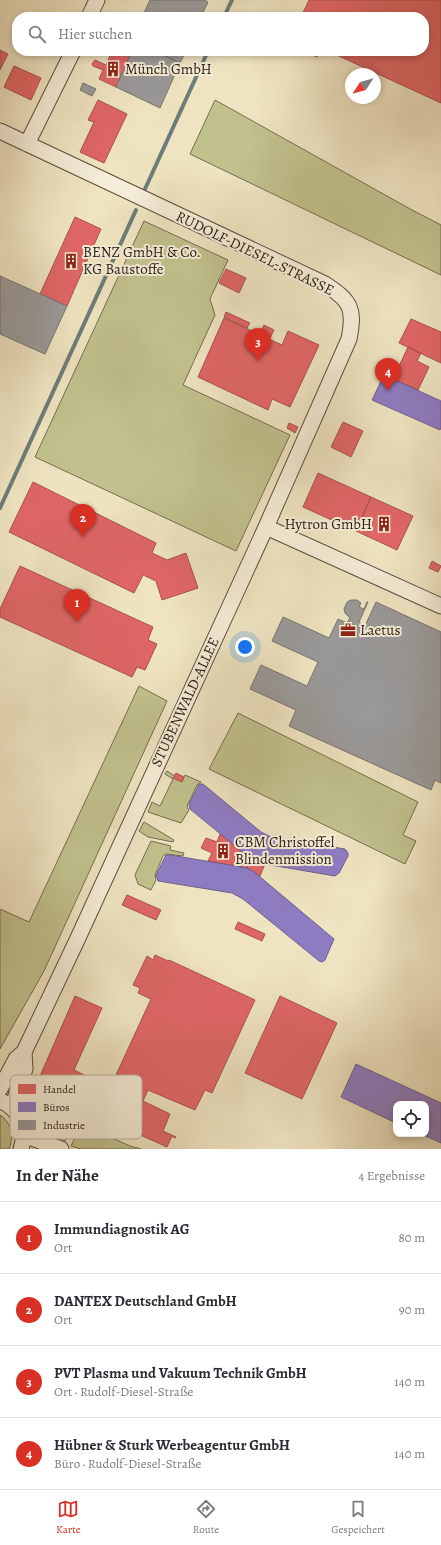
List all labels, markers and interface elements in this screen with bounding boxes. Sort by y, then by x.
search box [12,12,429,56]
icon: search [26,23,48,45]
text: Hier suchen [58,24,132,44]
place label: Münch GmbH [125,59,212,79]
building icon: Münch GmbH [104,60,122,78]
north arrow [345,68,381,104]
street label: RUDOLF-DIESEL-STRASSE [173,206,337,300]
place label: BENZ GmbH & Co. KG Baustoffe [83,242,201,279]
building icon: BENZ GmbH & Co. KG Baustoffe [62,252,80,270]
pin: 3 [245,328,271,361]
pin: 4 [375,358,401,391]
pin: 2 [70,504,96,537]
place label: Hytron GmbH [284,514,372,534]
building icon: Hytron GmbH [375,515,393,533]
pin: 1 [64,589,90,622]
place label: Laetus [360,620,400,640]
office icon: Laetus [339,621,357,639]
street label: STUBENWALD-ALLEE [146,634,224,770]
your location [235,637,255,657]
place label: CBM Christoffel Blindenmission [235,832,335,869]
building icon: CBM Christoffel Blindenmission [214,842,232,860]
legend [10,1075,142,1139]
text: Handel [43,1082,76,1097]
text: Büros [43,1100,70,1115]
map controls [393,1101,429,1137]
button: locate [393,1101,429,1137]
text: Industrie [43,1118,85,1133]
text: In der Nähe [16,1164,99,1187]
text: 4 Ergebnisse [358,1167,425,1184]
text: Immundiagnostik AG [54,1219,190,1239]
text: 1 [27,1229,31,1246]
text: 80 m [398,1229,425,1246]
text: Ort [54,1239,72,1256]
text: DANTEX Deutschland GmbH [54,1291,237,1311]
text: 2 [26,1301,32,1318]
text: 90 m [399,1301,425,1318]
text: Ort [54,1311,72,1328]
text: PVT Plasma und Vakuum Technik GmbH [54,1363,307,1383]
text: 3 [26,1373,32,1390]
text: 140 m [394,1373,425,1390]
text: Ort · Rudolf-Diesel-Straße [54,1383,193,1400]
text: Hübner & Sturk Werbeagentur GmbH [54,1435,290,1455]
text: 4 [26,1445,32,1462]
text: 140 m [394,1445,425,1462]
text: Büro · Rudolf-Diesel-Straße [54,1455,201,1472]
tab: Karte [56,1498,81,1537]
tab: Route [193,1498,219,1537]
tab: Gespeichert [331,1498,385,1537]

